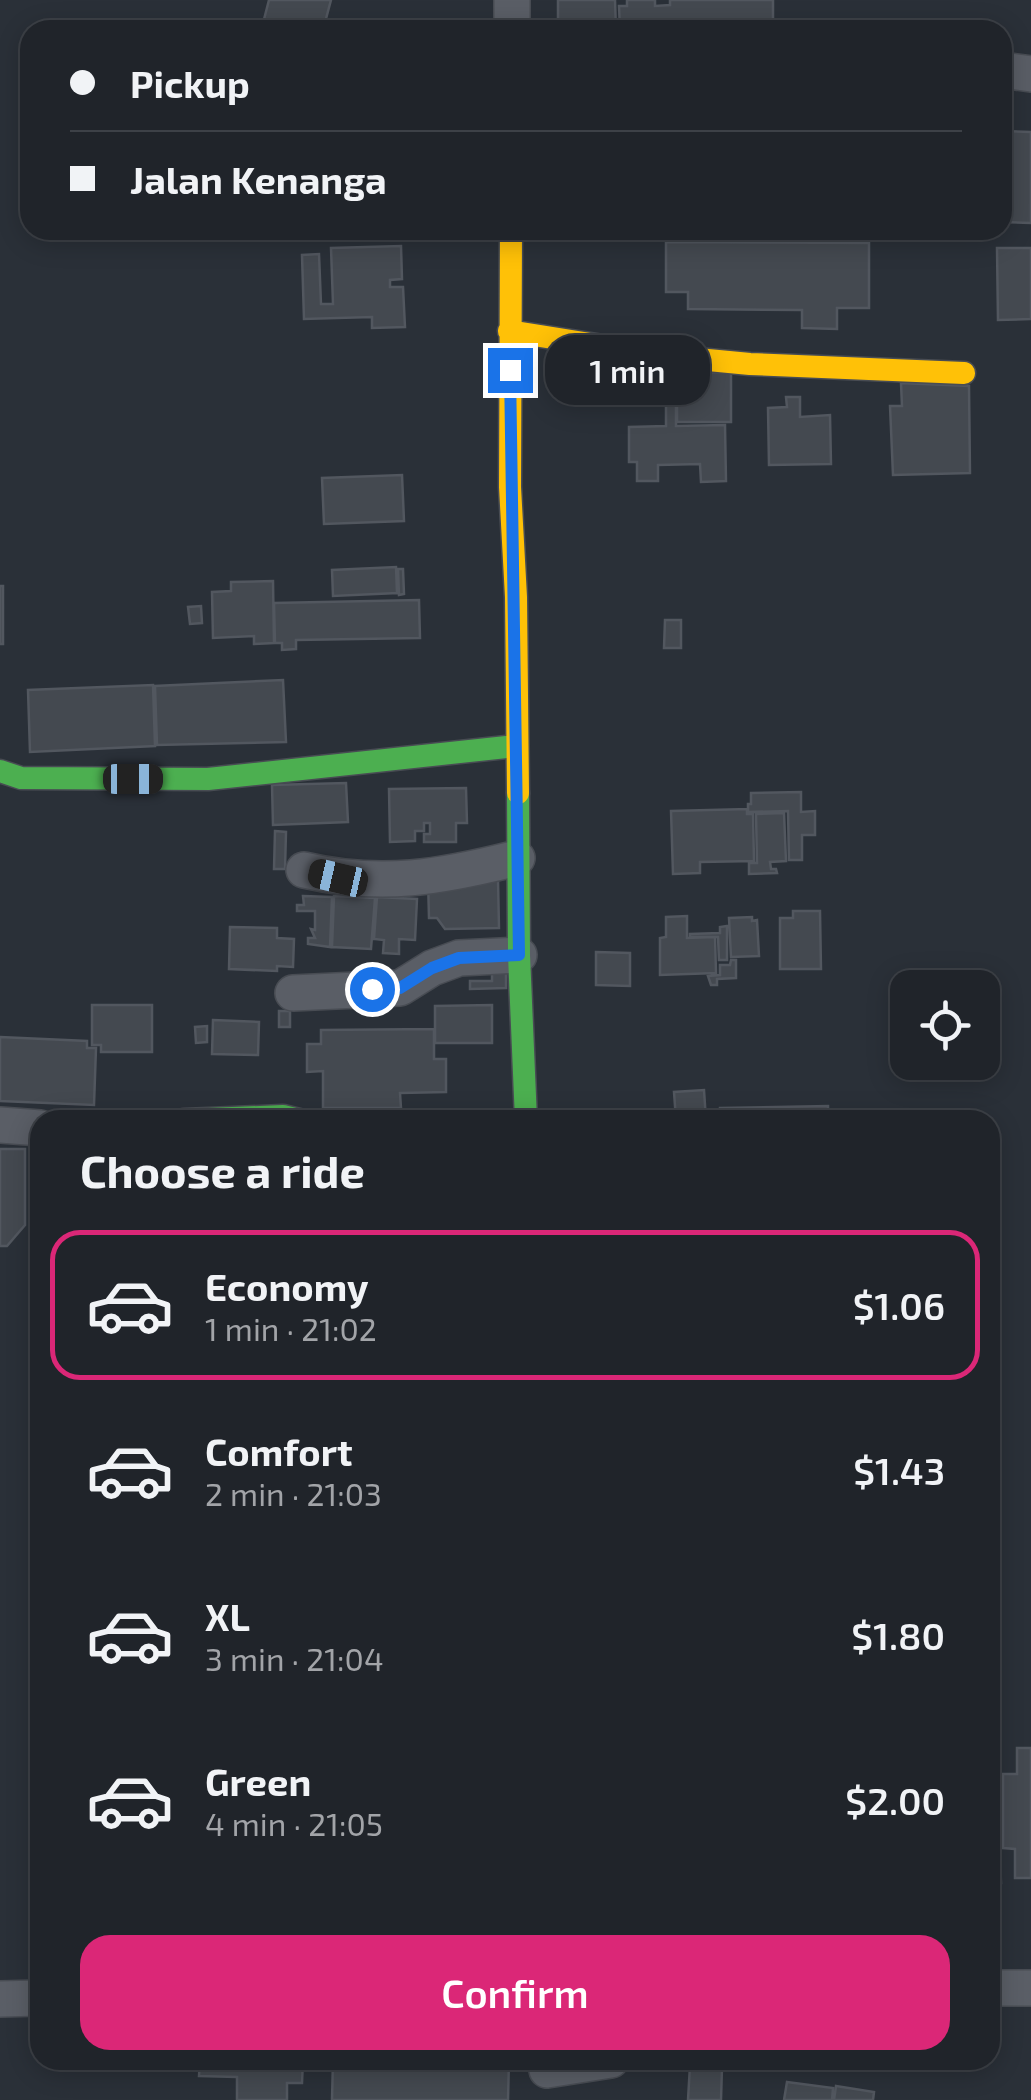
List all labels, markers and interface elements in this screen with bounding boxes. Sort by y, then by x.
text: Pickup [130,60,250,106]
text: Jalan Kenanga [130,156,387,202]
callout: 1 min [545,335,710,405]
route end [488,348,533,393]
text: 1 min [590,351,665,389]
car [103,764,163,794]
car [305,857,371,899]
route start [350,967,395,1012]
map controls [890,970,1000,1080]
button: locate [890,970,1000,1080]
text: Choose a ride [80,1143,365,1197]
icon: car [85,1260,175,1350]
text: Economy [205,1263,369,1309]
text: $1.06 [853,1282,945,1328]
text: 1 min · 21:02 [205,1309,377,1347]
icon: car [85,1425,175,1515]
text: Comfort [205,1428,353,1474]
text: $1.43 [853,1447,945,1493]
text: 2 min · 21:03 [205,1474,382,1512]
icon: car [85,1590,175,1680]
text: XL [205,1593,250,1639]
text: $1.80 [851,1612,945,1658]
text: 3 min · 21:04 [205,1639,384,1677]
icon: car [85,1755,175,1845]
text: Green [205,1758,311,1804]
text: $2.00 [845,1777,945,1823]
text: 4 min · 21:05 [205,1804,383,1842]
button: Confirm [80,1935,950,2050]

